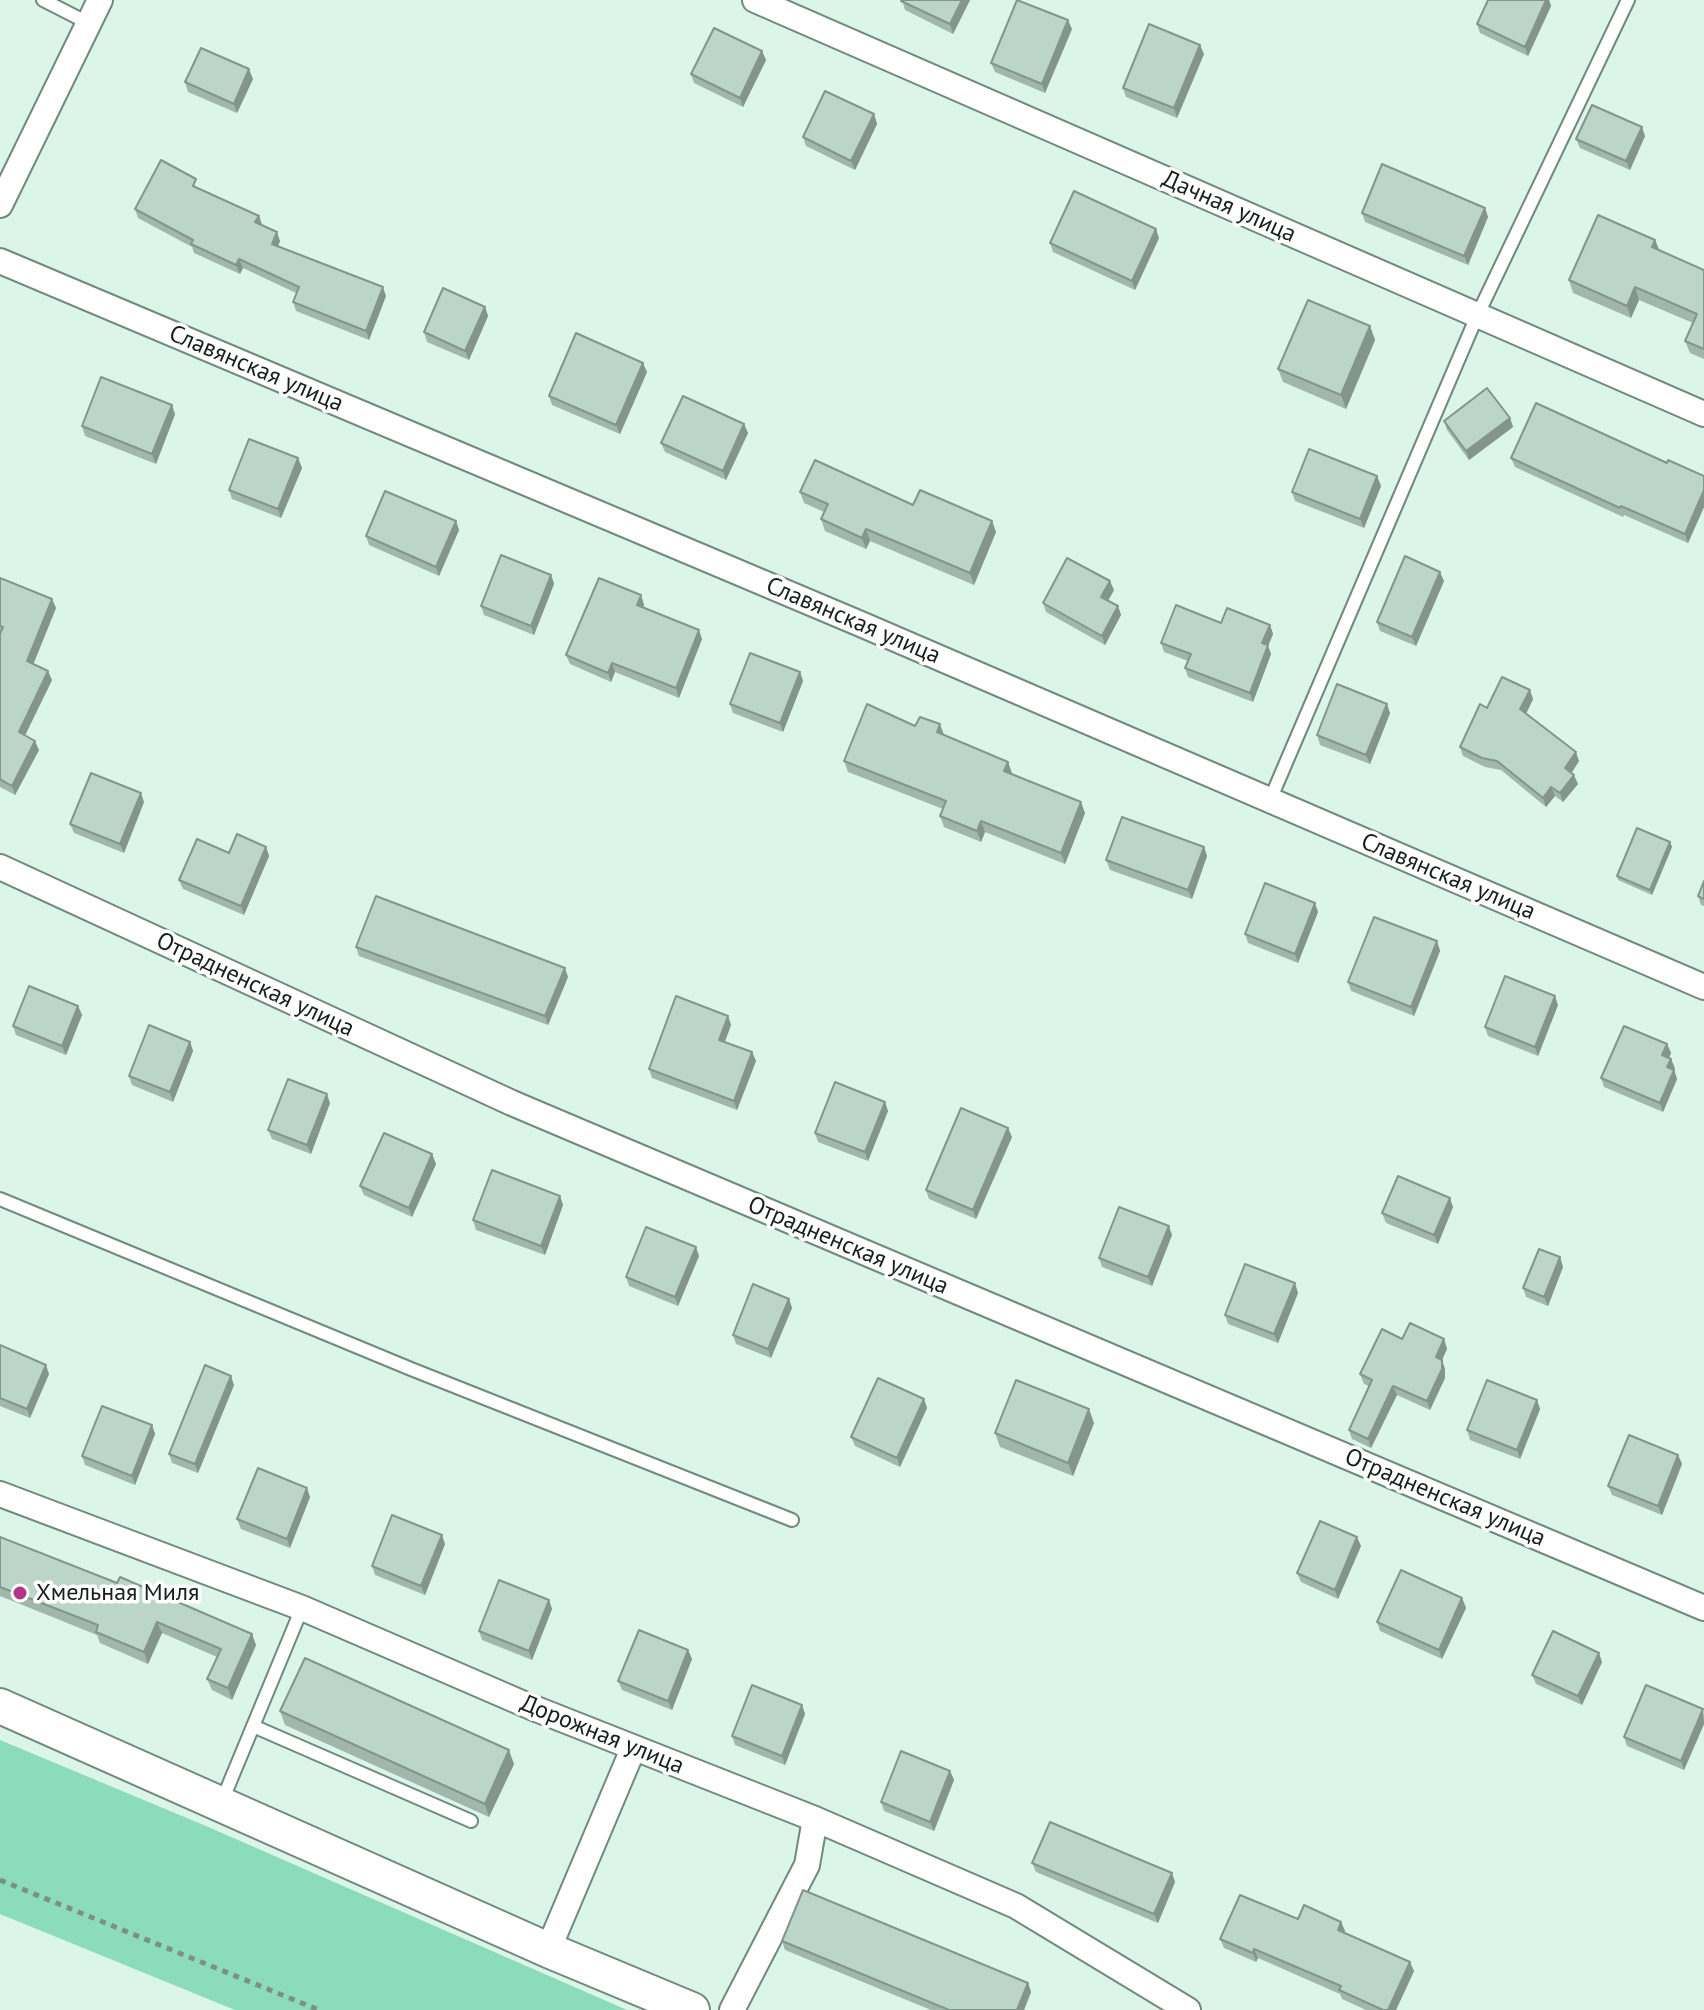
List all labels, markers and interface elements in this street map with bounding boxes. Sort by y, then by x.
street label: Дачная улица [1158,165,1300,249]
street label: Славянская улица [165,319,347,419]
street label: Славянская улица [762,571,944,671]
street label: Славянская улица [1357,827,1539,927]
street label: Отрадненская улица [151,927,359,1043]
street label: Отрадненская улица [743,1191,953,1301]
street label: Отрадненская улица [1340,1443,1550,1553]
place label: Хмельная Миля [36,1579,199,1607]
marker: Хмельная Миля [11,1584,29,1602]
street label: Дорожная улица [516,1689,688,1781]

